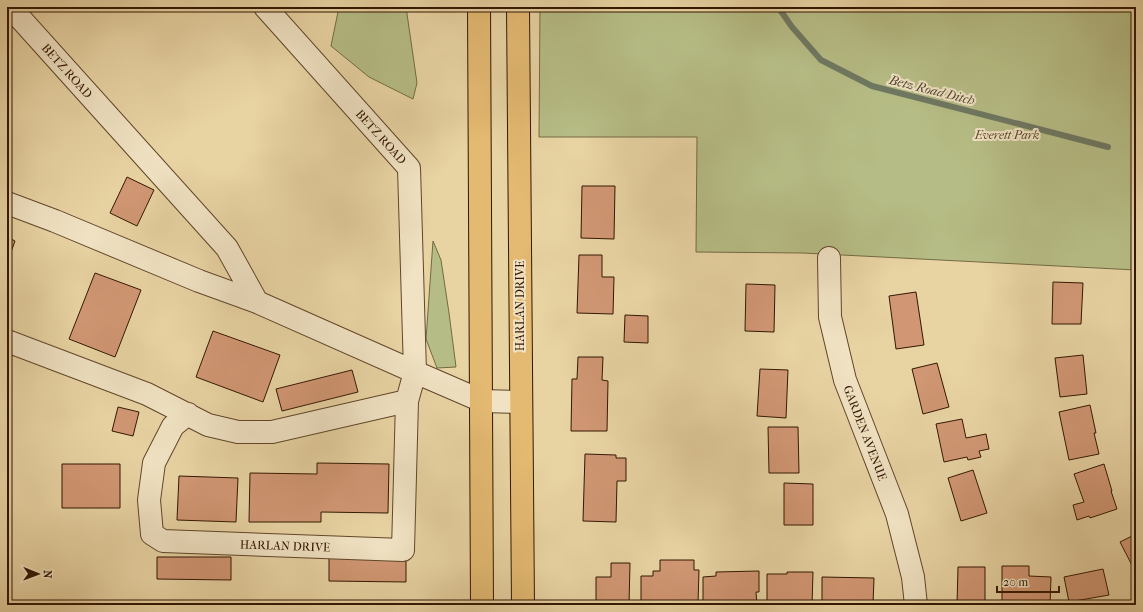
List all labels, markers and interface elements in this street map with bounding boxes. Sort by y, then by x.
street label: BETZ ROAD [39,41,95,101]
water label: Betz Road Ditch [887,72,977,108]
street label: BETZ ROAD [353,107,409,167]
park label: Everett Park [974,128,1039,142]
street label: HARLAN DRIVE [513,261,527,351]
street label: GARDEN AVENUE [840,383,890,483]
street label: HARLAN DRIVE [240,537,330,555]
north arrow [18,554,58,594]
scale bar [997,568,1059,594]
text: N [41,570,54,579]
text: 20 m [1003,575,1028,589]

